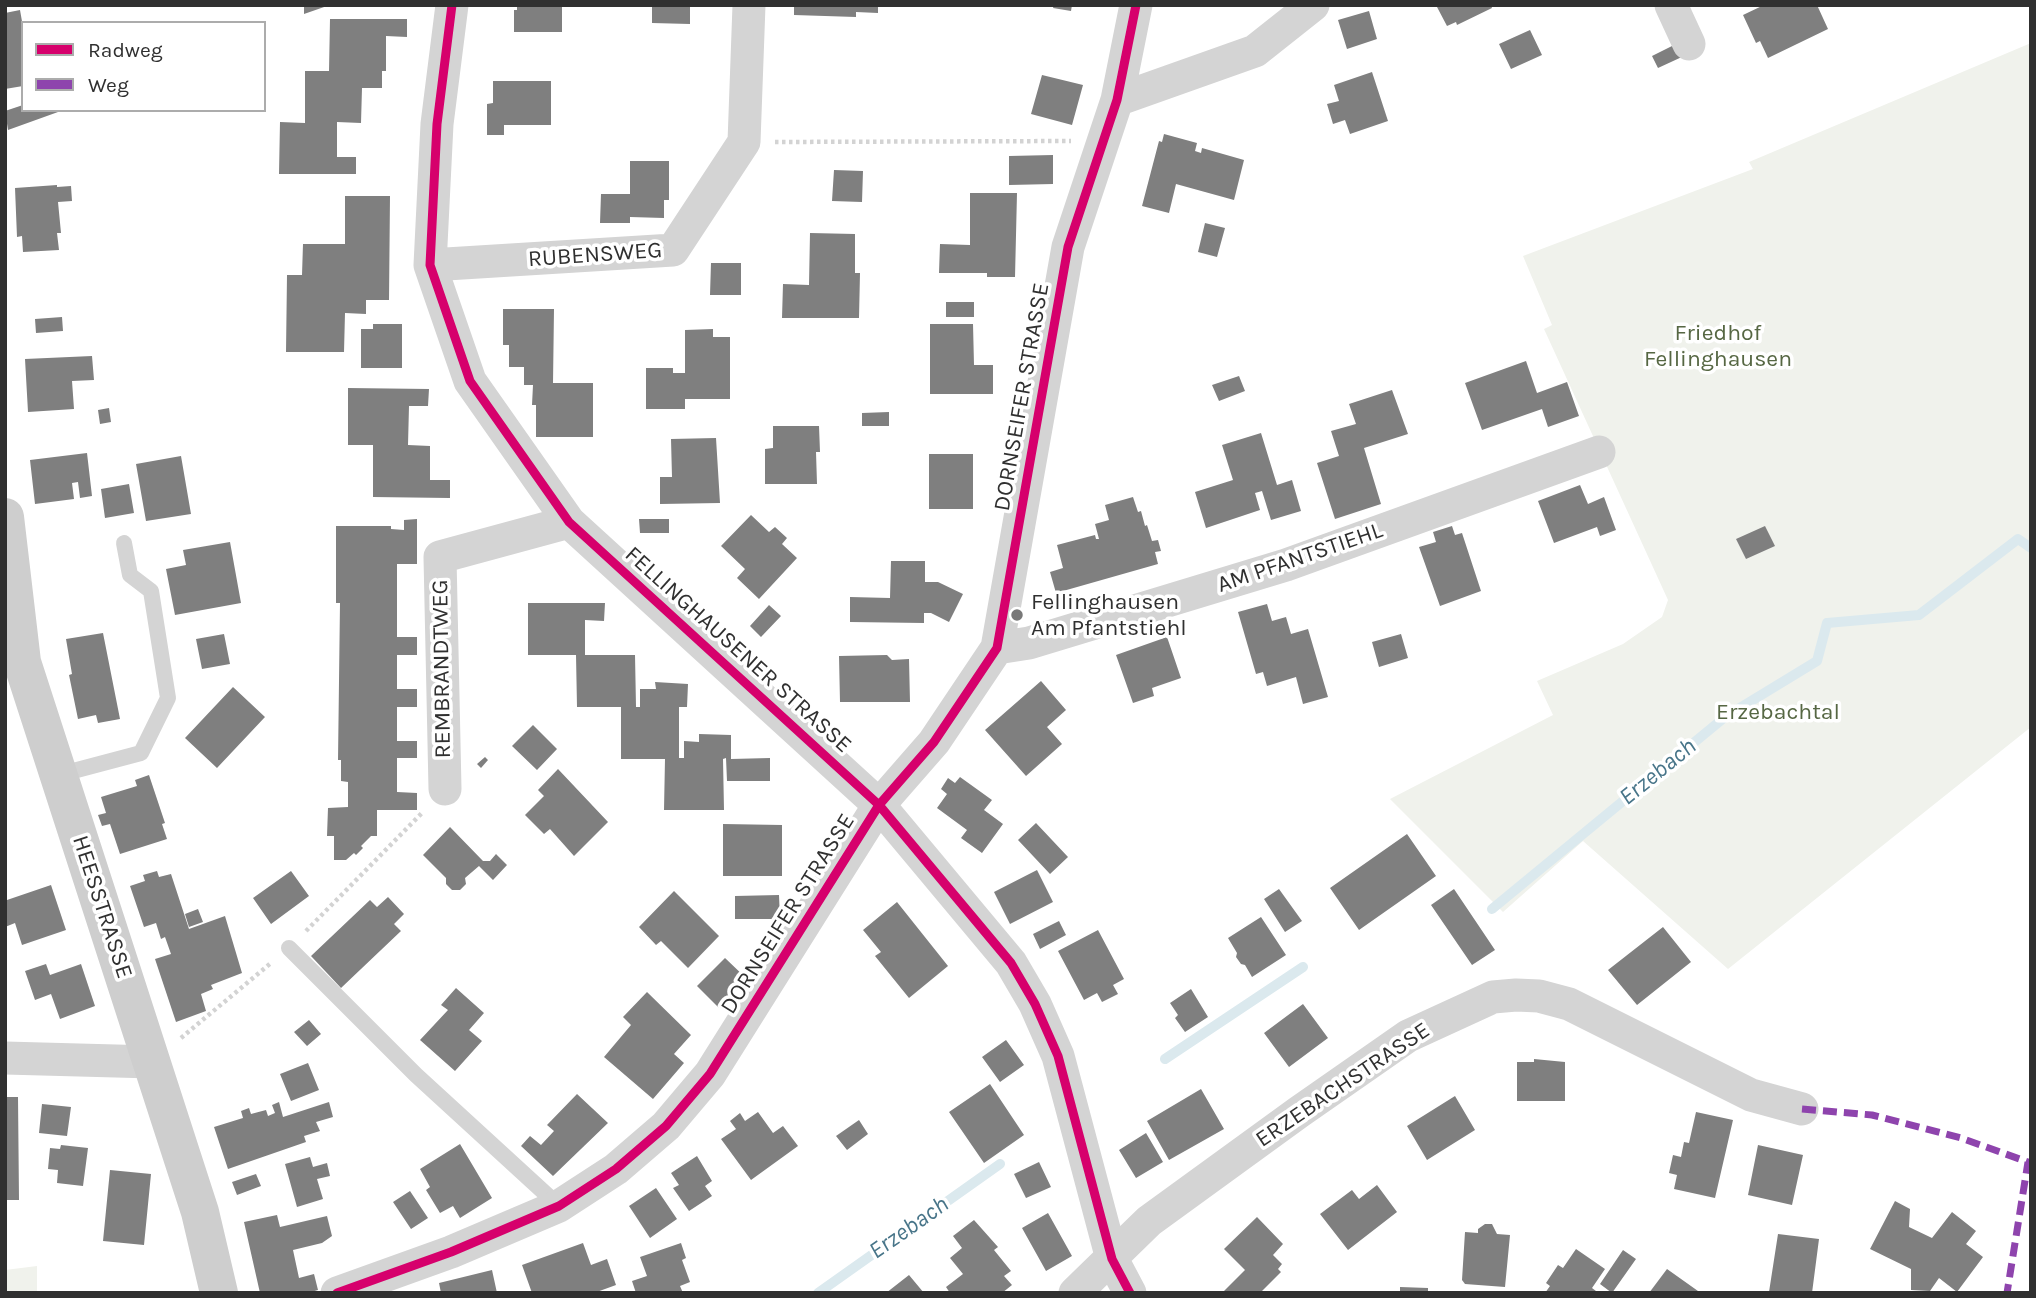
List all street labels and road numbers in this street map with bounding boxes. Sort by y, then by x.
street label: RUBENSWEG [527,237,663,273]
street label: DORNSEIFER STRASSE [988,281,1056,513]
street label: AM PFANTSTIEHL [1214,517,1386,599]
street label: FELLINGHAUSENER STRASSE [619,541,857,759]
street label: REMBRANDTWEG [427,579,457,759]
street label: DORNSEIFER STRASSE [715,809,861,1019]
street label: HEESSTRASSE [66,832,138,982]
street label: ERZEBACHSTRASSE [1251,1017,1435,1153]

